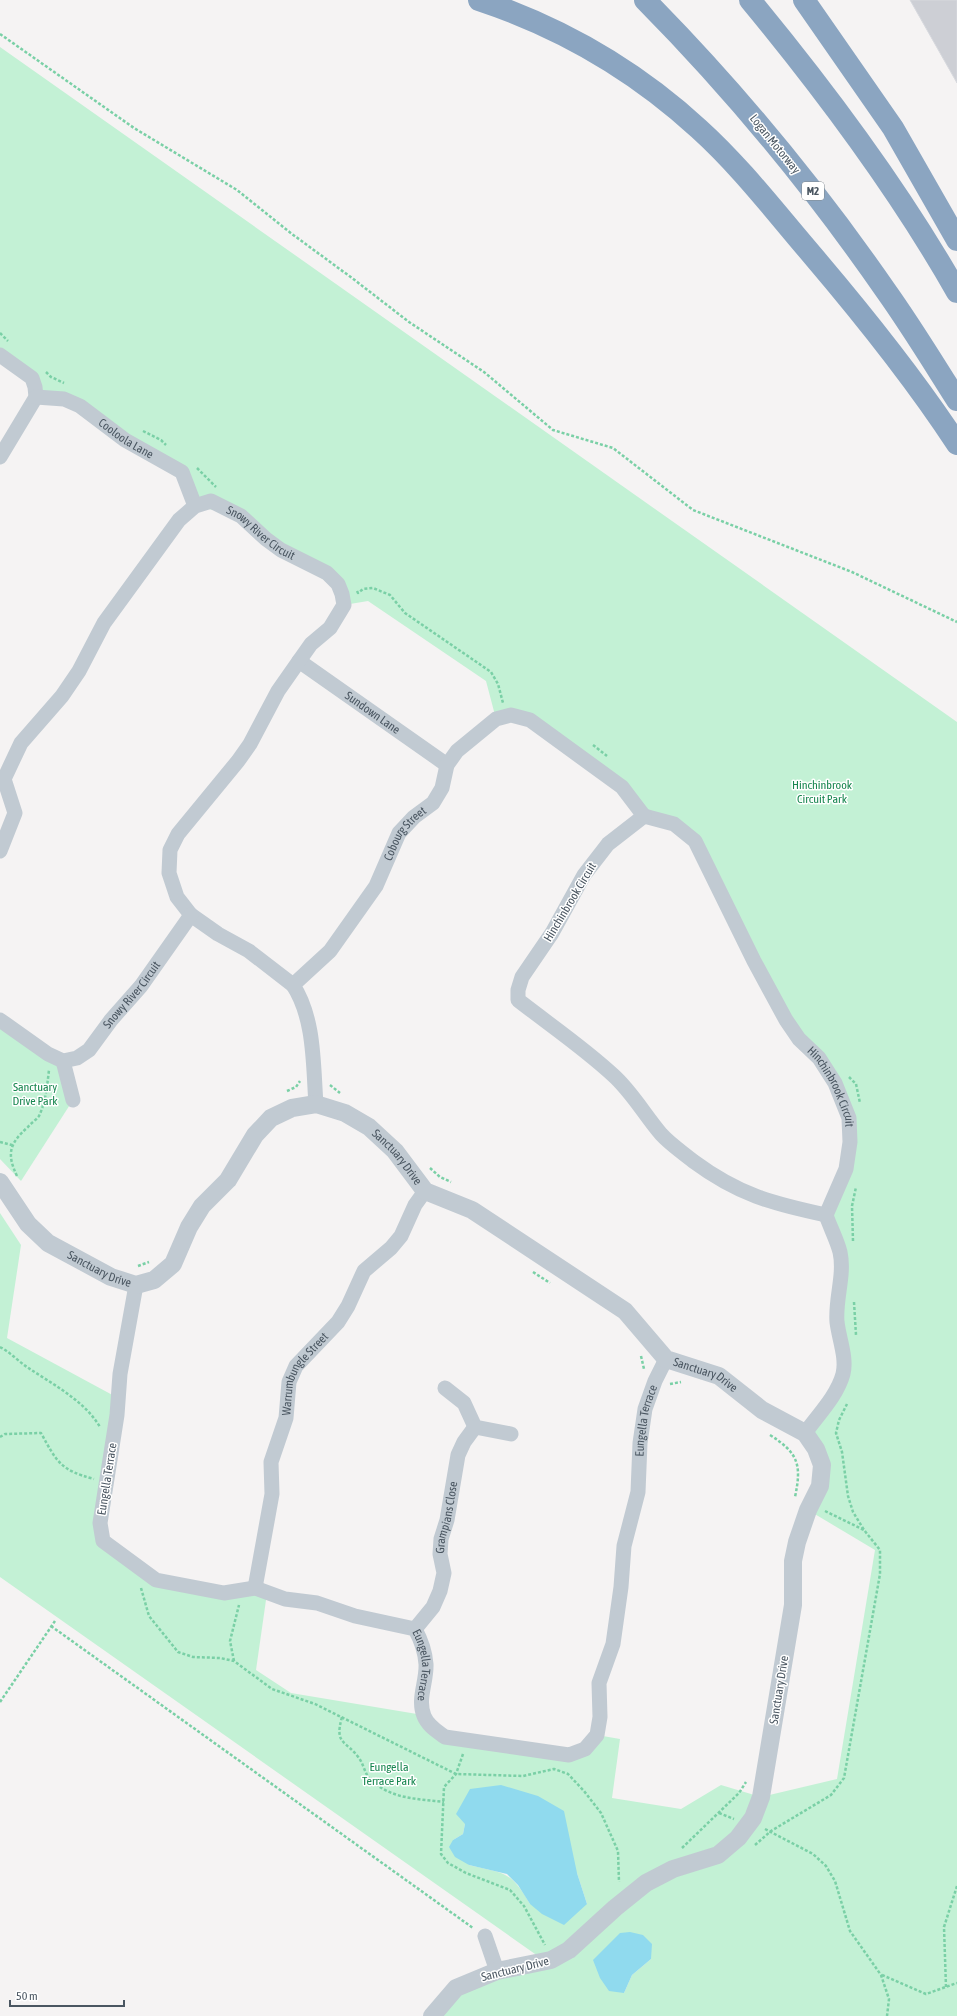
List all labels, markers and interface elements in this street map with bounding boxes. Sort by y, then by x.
street label: Logan Motorway [747,112,803,176]
road number: M2 [802,182,824,200]
street label: Cooloola Lane [96,415,156,462]
street label: Snowy River Circuit [224,503,298,563]
street label: Sundown Lane [342,689,403,737]
park label: Hinchinbrook Circuit Park [792,778,853,806]
street label: Cobourg Street [381,803,429,863]
street label: Hinchinbrook Circuit [541,859,599,944]
street label: Snowy River Circuit [100,958,164,1031]
street label: Hinchinbrook Circuit [804,1044,856,1128]
park label: Sanctuary Drive Park [13,1080,58,1108]
street label: Sanctuary Drive [369,1126,425,1188]
street label: Sanctuary Drive [65,1248,133,1290]
street label: Warrumbungle Street [279,1329,332,1416]
street label: Sanctuary Drive [672,1355,740,1395]
street label: Eungella Terrace [632,1383,660,1457]
street label: Eungella Terrace [94,1442,120,1516]
street label: Grampians Close [433,1480,460,1554]
street label: Eungella Terrace [409,1627,433,1702]
street label: Sanctuary Drive [767,1655,791,1725]
park label: Eungella Terrace Park [362,1760,417,1788]
street label: Sanctuary Drive [480,1954,550,1984]
scale bar [10,1982,124,2008]
text: 50 m [16,1989,38,2003]

